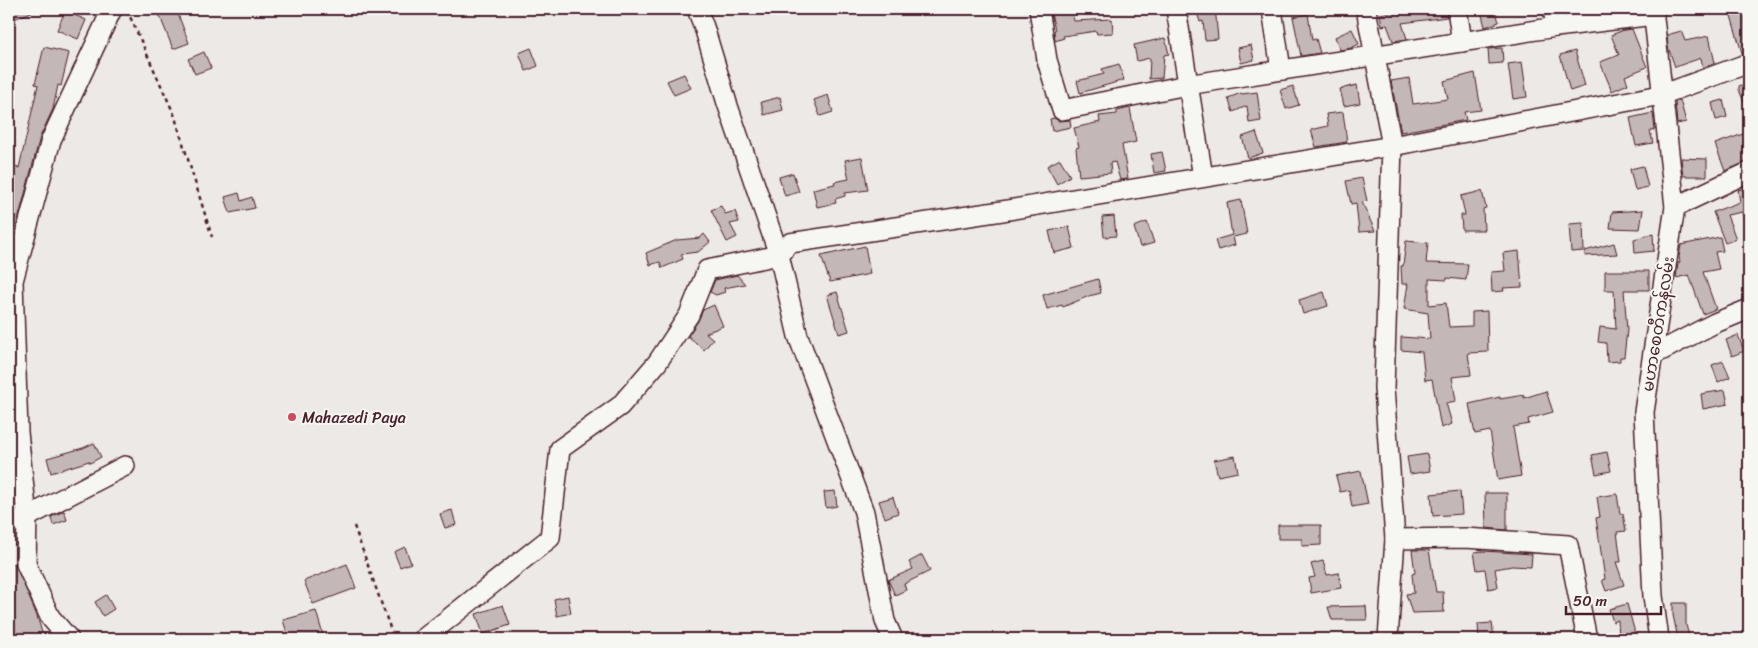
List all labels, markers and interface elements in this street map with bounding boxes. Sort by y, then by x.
street label: မဟာစေတီကန်လမ်း [1633,254,1683,394]
place label: Mahazedi Paya [302,403,406,432]
marker: Mahazedi Paya [286,411,298,423]
scale bar [1566,583,1660,615]
text: 50 m [1573,588,1608,614]

